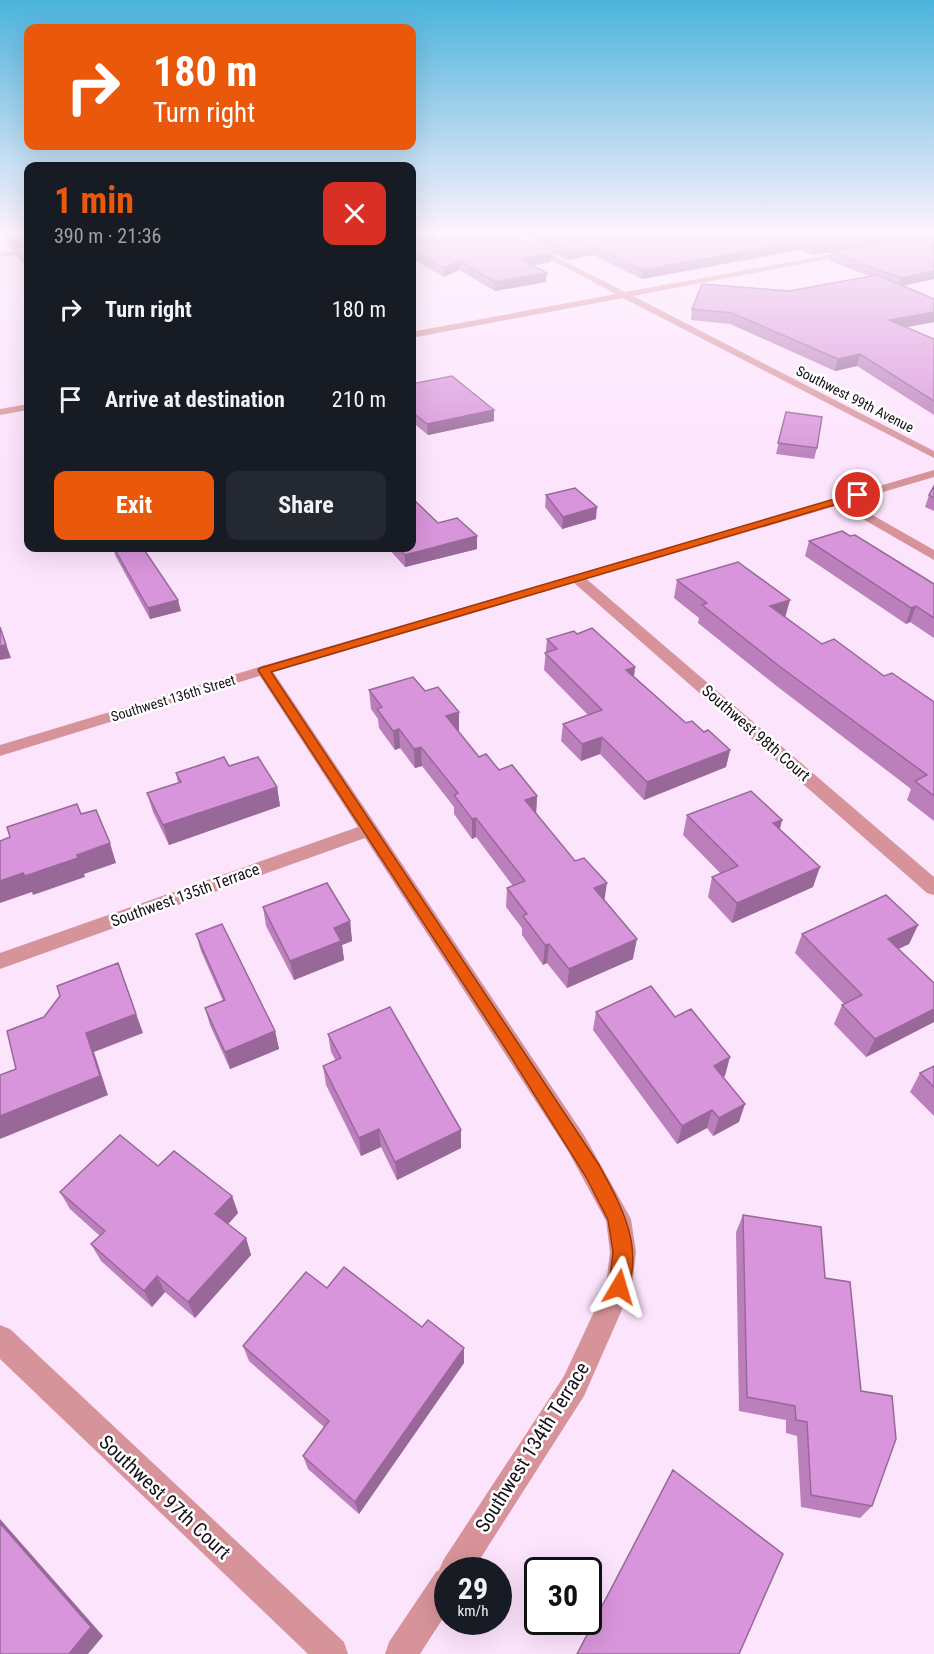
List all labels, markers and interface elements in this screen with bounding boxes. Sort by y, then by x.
text: 180 m [153,47,258,96]
icon: right [54,48,132,126]
text: Turn right [153,97,255,129]
text: 1 min [54,180,134,222]
button: close [323,182,386,245]
text: 390 m · 21:36 [54,224,161,248]
icon: right [54,293,87,326]
text: Turn right [105,297,192,322]
text: 180 m [332,297,386,322]
street label: Southwest 99th Avenue [794,362,917,436]
icon: arrive [54,383,87,416]
text: Arrive at destination [105,387,285,412]
text: 210 m [332,387,386,412]
pin [832,469,883,520]
button: Exit [54,471,214,540]
button: Share [226,471,386,540]
icon: arrive [841,478,874,511]
street label: Southwest 136th Street [109,671,237,725]
street label: Southwest 98th Court [698,681,814,785]
street label: Southwest 135th Terrace [108,859,262,931]
position arrow [587,1255,651,1319]
street label: Southwest 134th Terrace [470,1358,594,1536]
street label: Southwest 97th Court [94,1430,236,1564]
speed limit sign: 30 [524,1557,602,1635]
text: 29 [458,1571,488,1606]
text: km/h [458,1602,488,1620]

